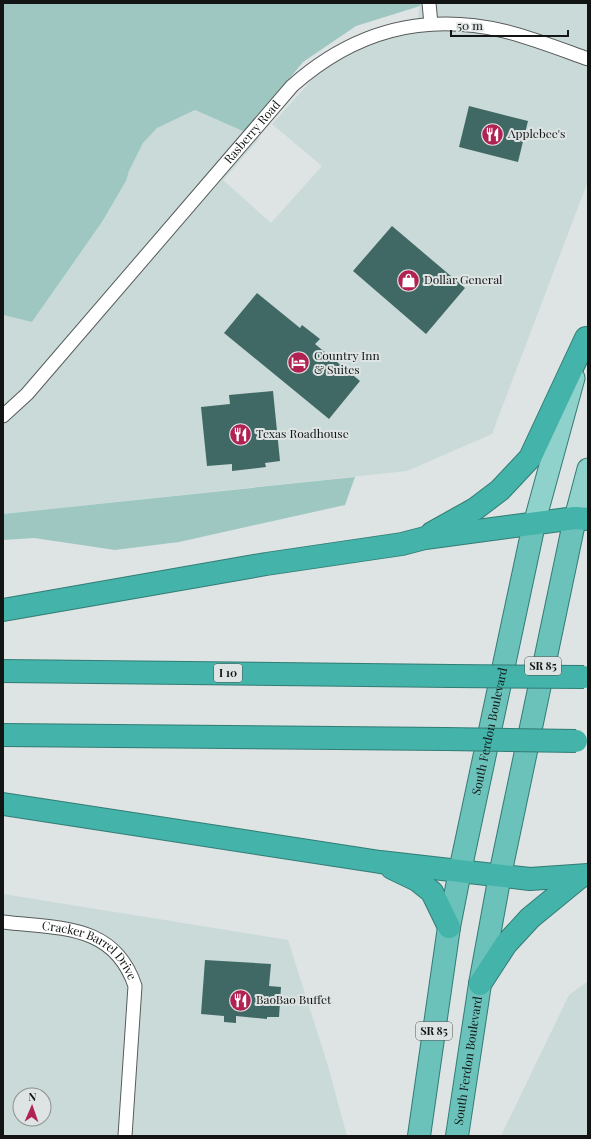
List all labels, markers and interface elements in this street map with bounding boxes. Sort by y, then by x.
scale bar [451,12,568,38]
text: 50 m [457,17,483,33]
street label: Rasberry Road [220,96,283,167]
restaurant icon: Applebee's [480,121,506,147]
place label: Applebee's [507,125,565,141]
shop icon: Dollar General [396,267,422,293]
place label: Dollar General [424,271,503,287]
place label: Country Inn & Suites [314,347,380,377]
hotel icon: Country Inn & Suites [286,350,312,376]
restaurant icon: Texas Roadhouse [227,421,253,447]
place label: Texas Roadhouse [256,425,349,441]
road number: SR 85 [525,657,561,675]
road number: I 10 [214,664,242,682]
street label: South Ferdon Boulevard [467,666,510,796]
street label: Cracker Barrel Drive [41,917,141,982]
restaurant icon: BaoBao Buffet [228,987,254,1013]
place label: BaoBao Buffet [256,991,332,1007]
street label: South Ferdon Boulevard [450,995,485,1126]
road number: SR 85 [416,1022,452,1040]
north arrow [12,1087,52,1127]
text: N [28,1089,37,1104]

